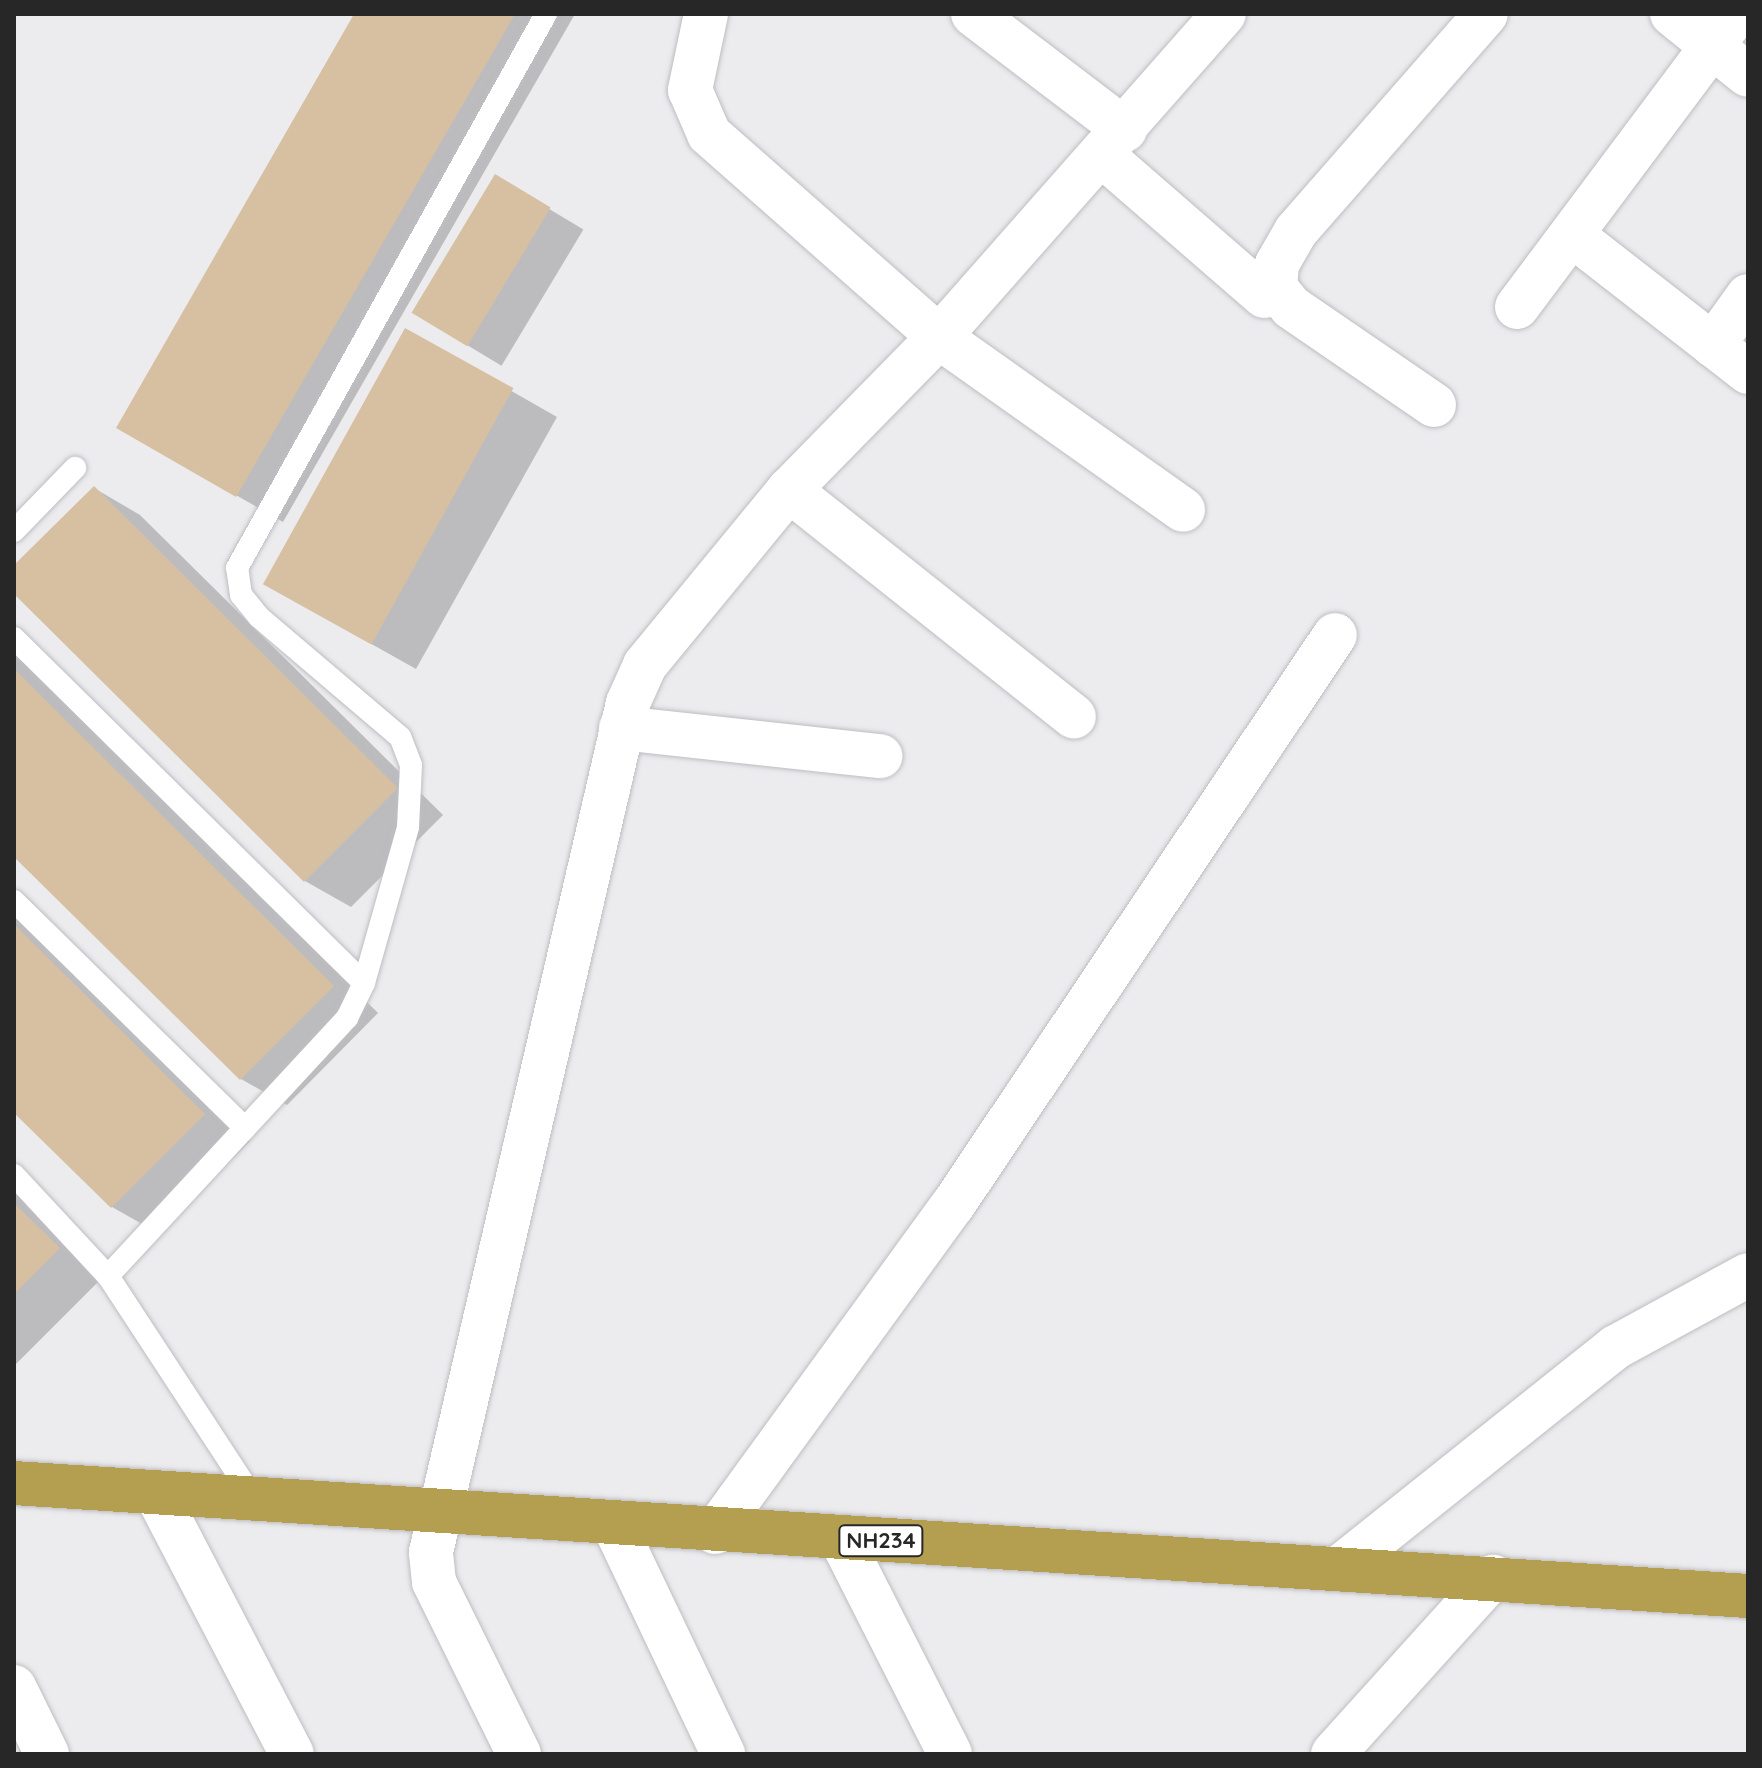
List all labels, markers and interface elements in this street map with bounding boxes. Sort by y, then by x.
road number: NH234 [837,1523,925,1559]

